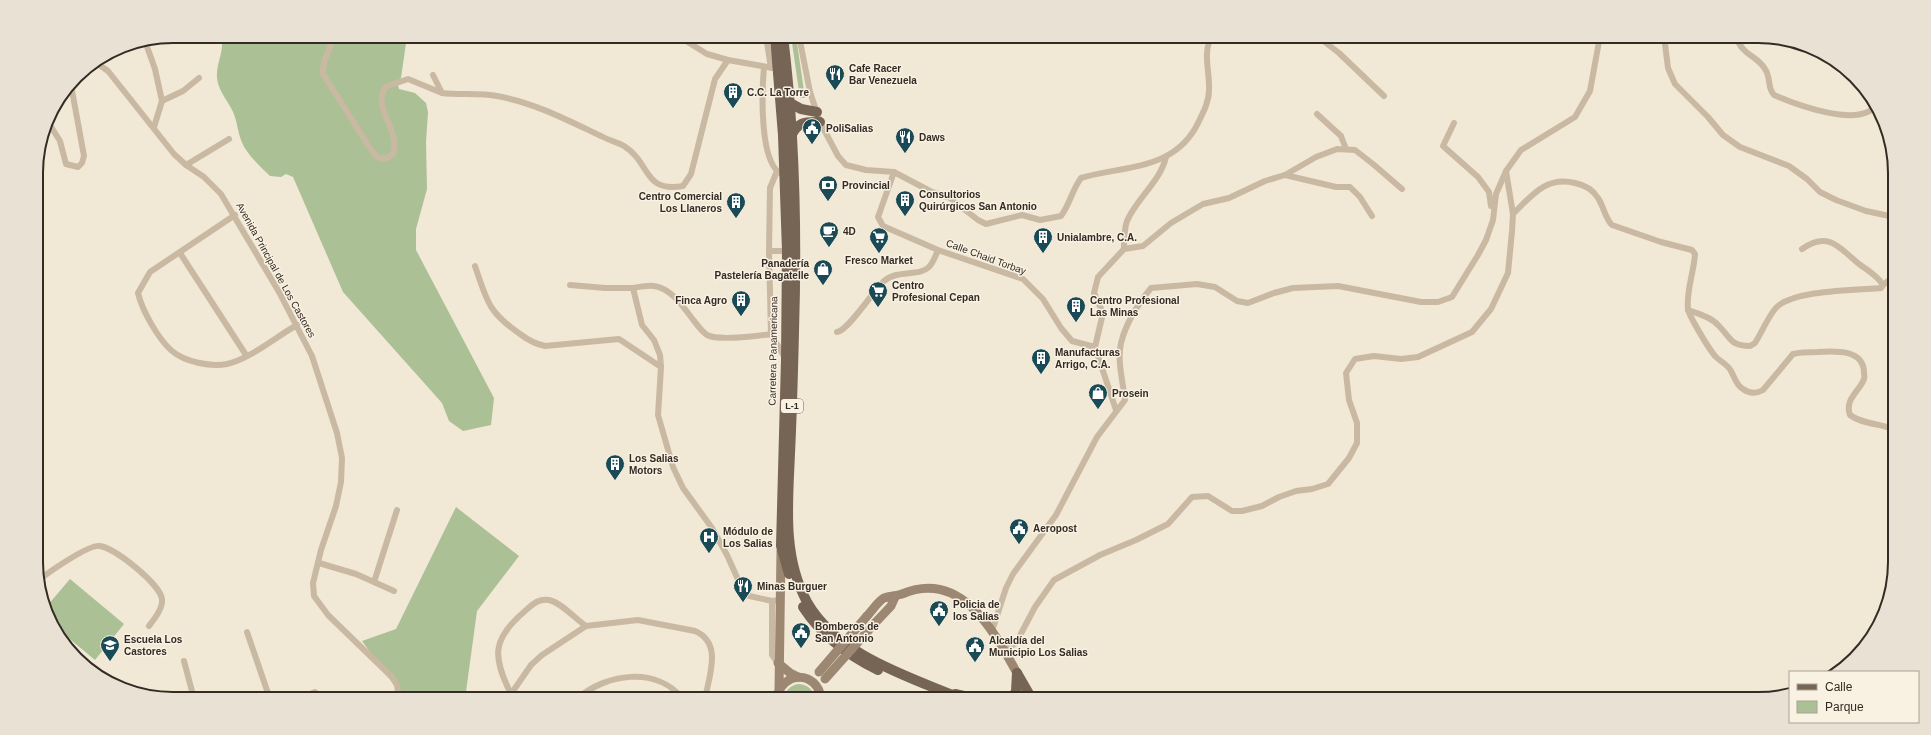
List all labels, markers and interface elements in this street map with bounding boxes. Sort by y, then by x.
restaurant icon: Cafe Racer Bar Venezuela [824,63,846,91]
place label: Cafe Racer Bar Venezuela [849,63,917,86]
building icon: C.C. La Torre [722,81,744,109]
place label: C.C. La Torre [747,87,809,98]
public building icon: PoliSalias [801,117,823,145]
place label: PoliSalias [826,123,874,134]
restaurant icon: Daws [894,126,916,154]
place label: Daws [919,132,946,143]
bank icon: Provincial [817,174,839,202]
place label: Provincial [842,180,890,191]
building icon: Consultorios Quirúrgicos San Antonio [894,189,916,217]
place label: Consultorios Quirúrgicos San Antonio [919,189,1037,212]
place label: Centro Comercial Los Llaneros [639,191,722,214]
building icon: Centro Comercial Los Llaneros [725,191,747,219]
street label: Avenida Principal de Los Castores [234,201,318,339]
cafe icon: 4D [818,220,840,248]
place label: 4D [843,226,856,237]
supermarket icon: Fresco Market [868,226,890,254]
building icon: Unialambre, C.A. [1032,226,1054,254]
place label: Unialambre, C.A. [1057,232,1137,243]
street label: Calle Chaid Torbay [945,237,1027,277]
place label: Fresco Market [845,255,914,266]
place label: Panadería Pastelería Bagatelle [715,258,809,281]
shop icon: Panadería Pastelería Bagatelle [812,258,834,286]
supermarket icon: Centro Profesional Cepan [867,280,889,308]
place label: Centro Profesional Cepan [892,280,980,303]
building icon: Finca Agro [730,289,752,317]
place label: Finca Agro [675,295,727,306]
building icon: Centro Profesional Las Minas [1065,295,1087,323]
place label: Centro Profesional Las Minas [1090,295,1180,318]
street label: Carretera Panamericana [767,296,779,406]
building icon: Manufacturas Arrigo, C.A. [1030,347,1052,375]
place label: Manufacturas Arrigo, C.A. [1055,347,1120,370]
shop icon: Prosein [1087,382,1109,410]
place label: Prosein [1112,388,1149,399]
road number: L-1 [781,399,803,413]
building icon: Los Salias Motors [604,453,626,481]
place label: Los Salias Motors [629,453,679,476]
public building icon: Aeropost [1008,517,1030,545]
place label: Aeropost [1033,523,1078,534]
hospital icon: Módulo de Los Salias [698,526,720,554]
place label: Módulo de Los Salias [723,526,773,549]
restaurant icon: Minas Burguer [732,575,754,603]
place label: Minas Burguer [757,581,827,592]
public building icon: Policia de los Salias [928,599,950,627]
place label: Policia de los Salias [953,599,1000,622]
public building icon: Bomberos de San Antonio [790,621,812,649]
place label: Bomberos de San Antonio [815,621,879,644]
school or university icon: Escuela Los Castores [99,634,121,662]
place label: Escuela Los Castores [124,634,183,657]
public building icon: Alcaldía del Municipio Los Salias [964,635,986,663]
place label: Alcaldía del Municipio Los Salias [989,635,1088,658]
legend [1789,671,1919,723]
text: Calle [1825,680,1853,694]
text: Parque [1825,700,1864,714]

